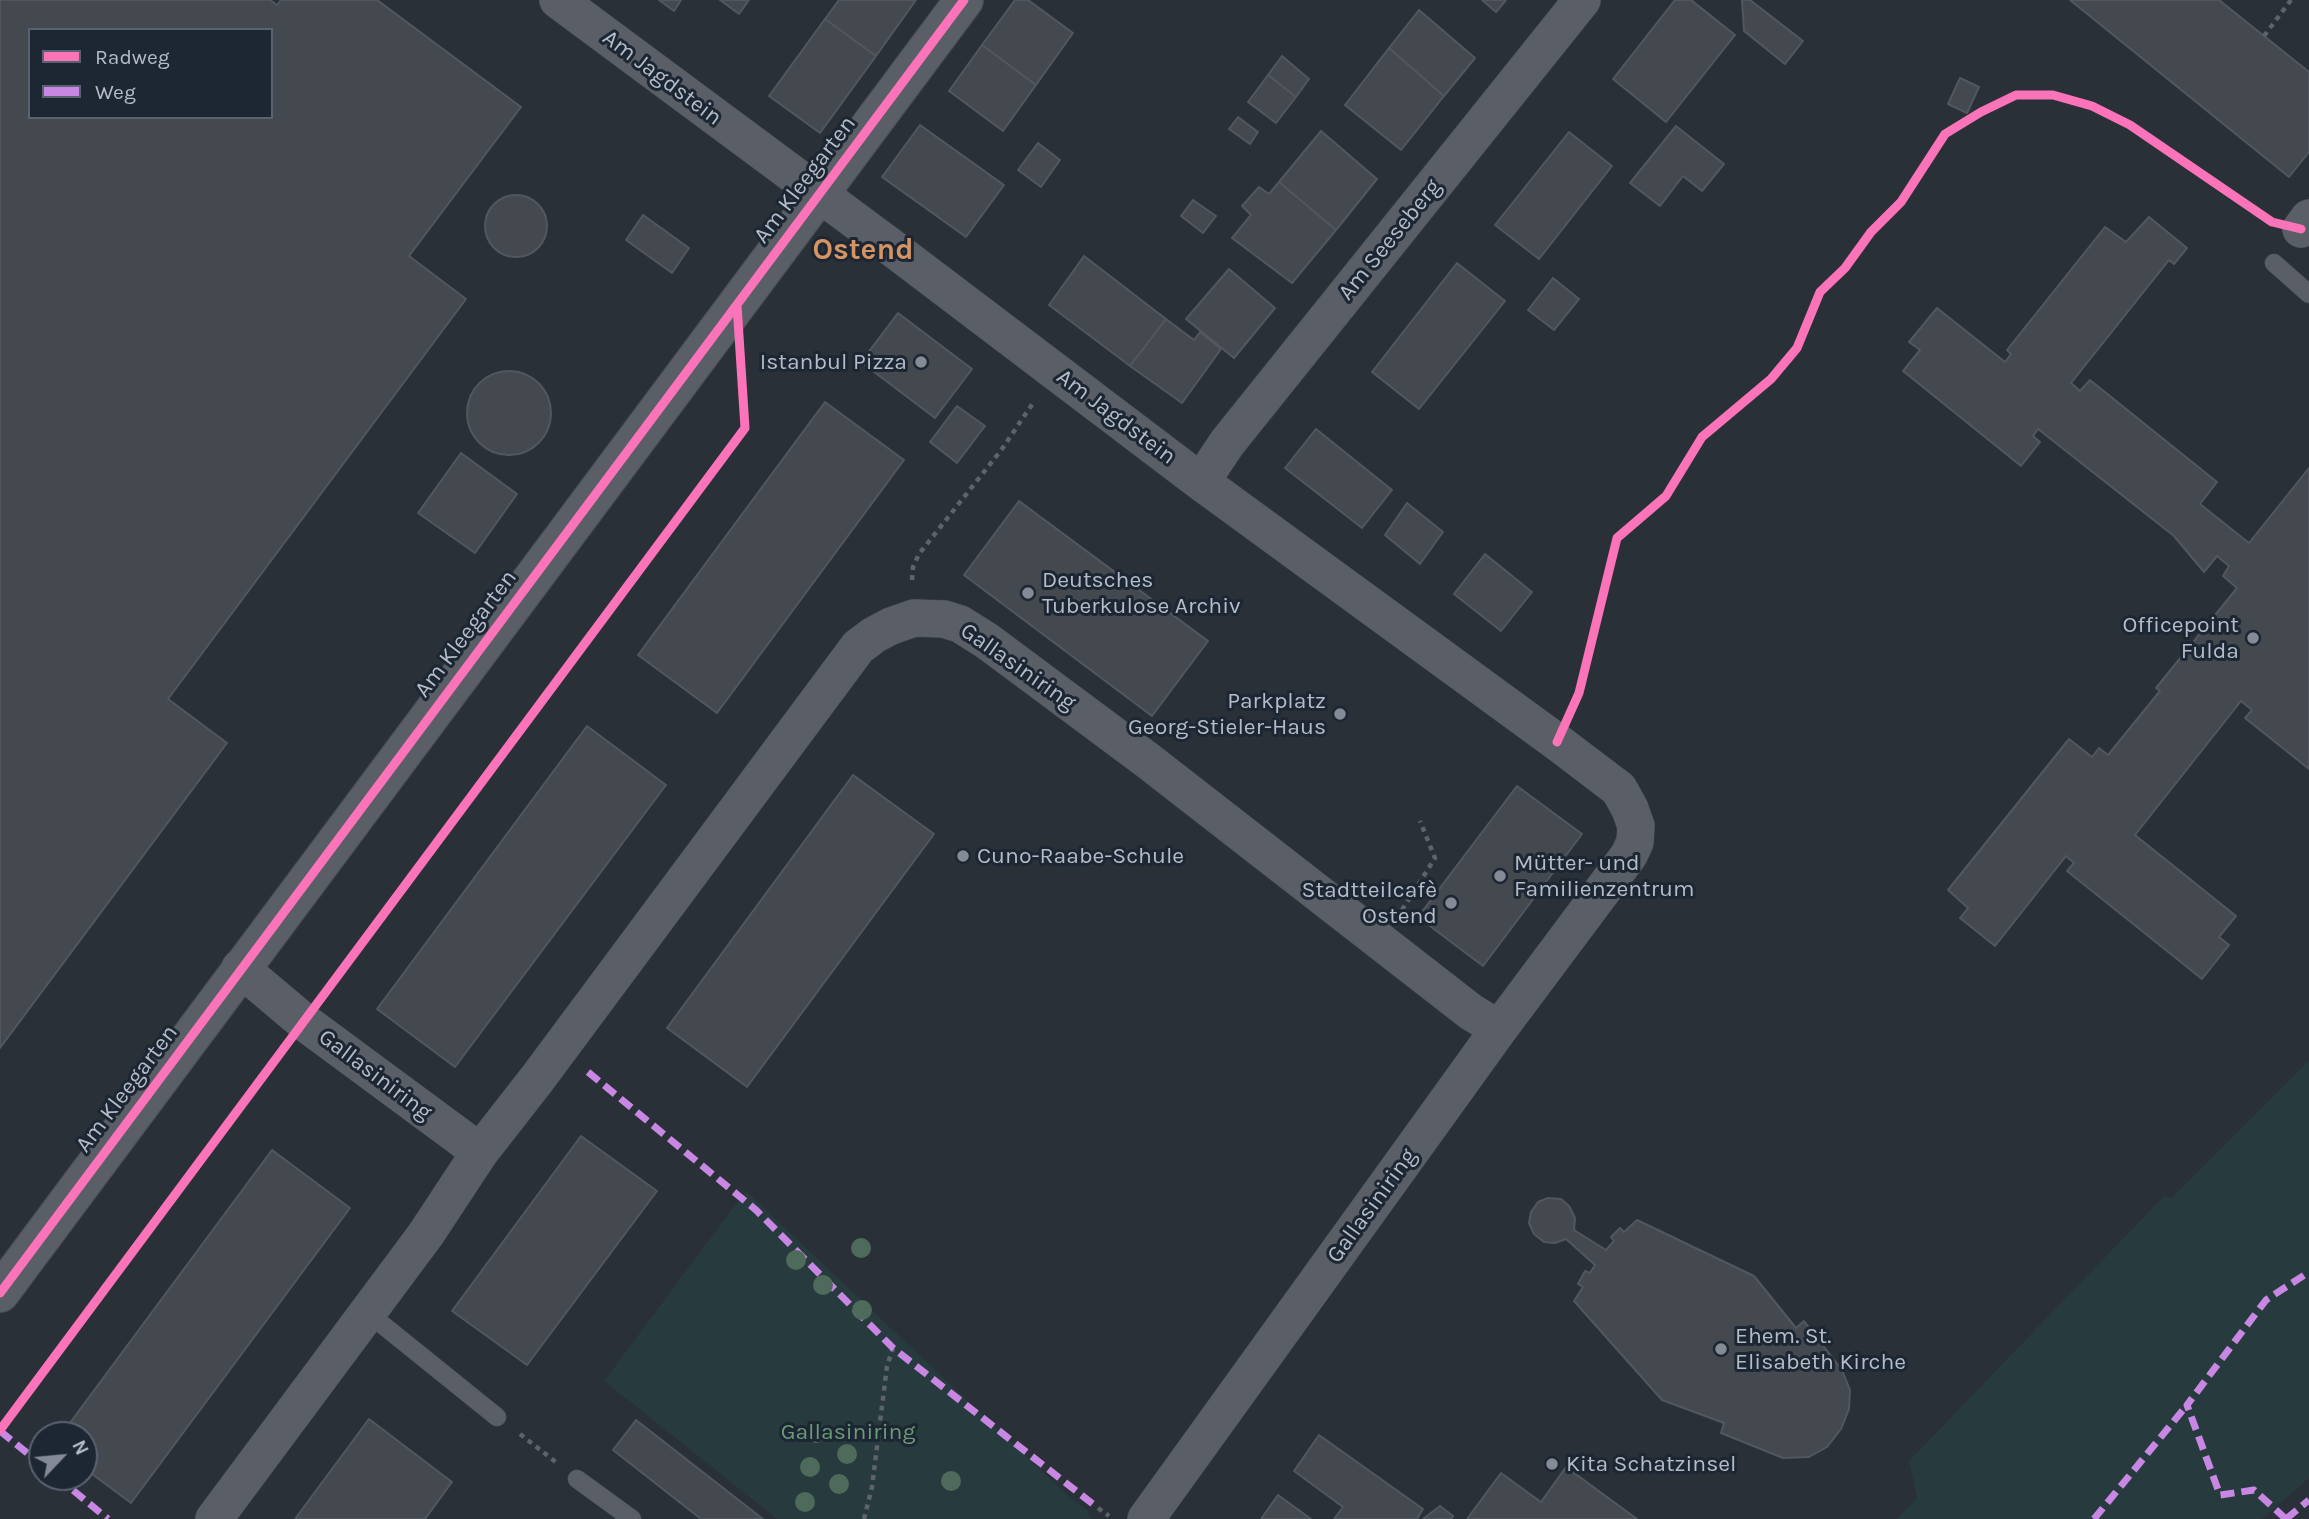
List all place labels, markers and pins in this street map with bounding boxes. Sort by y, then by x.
place label: Istanbul Pizza [760,348,907,376]
marker: Istanbul Pizza [913,354,929,370]
place label: Deutsches Tuberkulose Archiv [1042,566,1241,620]
marker: Deutsches Tuberkulose Archiv [1020,585,1036,601]
place label: Officepoint Fulda [2122,611,2239,665]
marker: Officepoint Fulda [2245,630,2261,646]
place label: Parkplatz Georg-Stieler-Haus [1128,687,1326,741]
marker: Parkplatz Georg-Stieler-Haus [1332,706,1348,722]
place label: Cuno-Raabe-Schule [977,842,1184,870]
marker: Cuno-Raabe-Schule [955,848,971,864]
place label: Mütter- und Familienzentrum [1514,849,1695,903]
marker: Mütter- und Familienzentrum [1492,868,1508,884]
place label: Stadtteilcafè Ostend [1302,876,1437,930]
marker: Stadtteilcafè Ostend [1443,895,1459,911]
place label: Ehem. St. Elisabeth Kirche [1735,1322,1906,1376]
marker: Ehem. St. Elisabeth Kirche [1713,1341,1729,1357]
place label: Kita Schatzinsel [1566,1450,1737,1478]
marker: Kita Schatzinsel [1544,1456,1560,1472]

